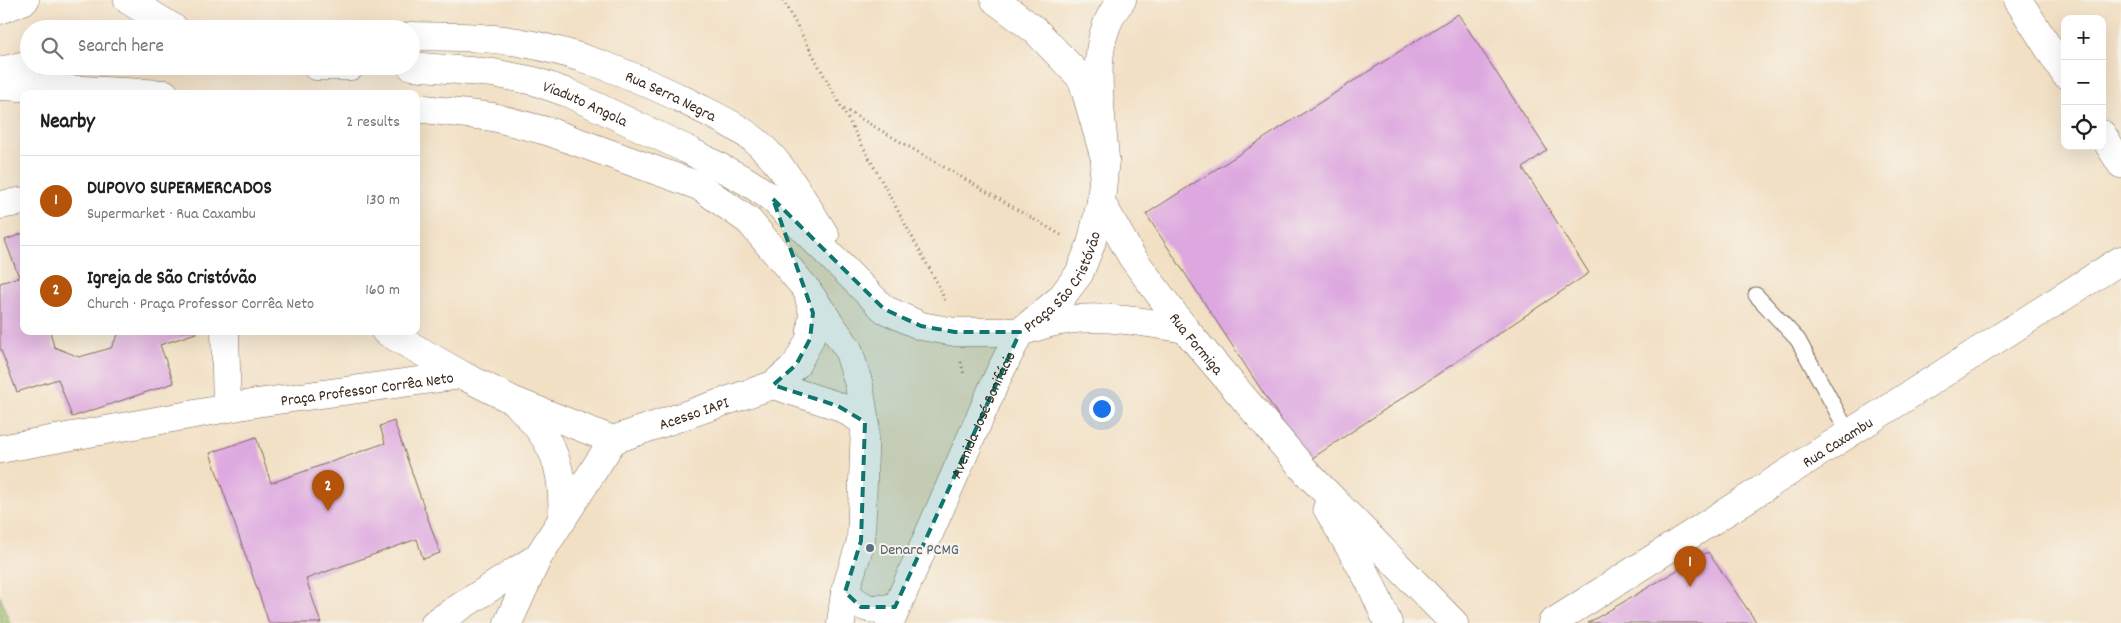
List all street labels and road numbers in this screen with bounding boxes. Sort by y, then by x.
street label: Rua Serra Negra [621,66,720,129]
street label: Viaduto Angola [539,76,631,134]
street label: Praça São Cristóvão [1019,229,1108,339]
street label: Rua Formiga [1163,309,1228,381]
street label: Avenida José Bonifácio [946,348,1023,482]
street label: Praça Professor Corrêa Neto [279,367,455,414]
street label: Acesso IAPI [656,392,732,437]
street label: Rua Caxambu [1799,412,1878,474]

